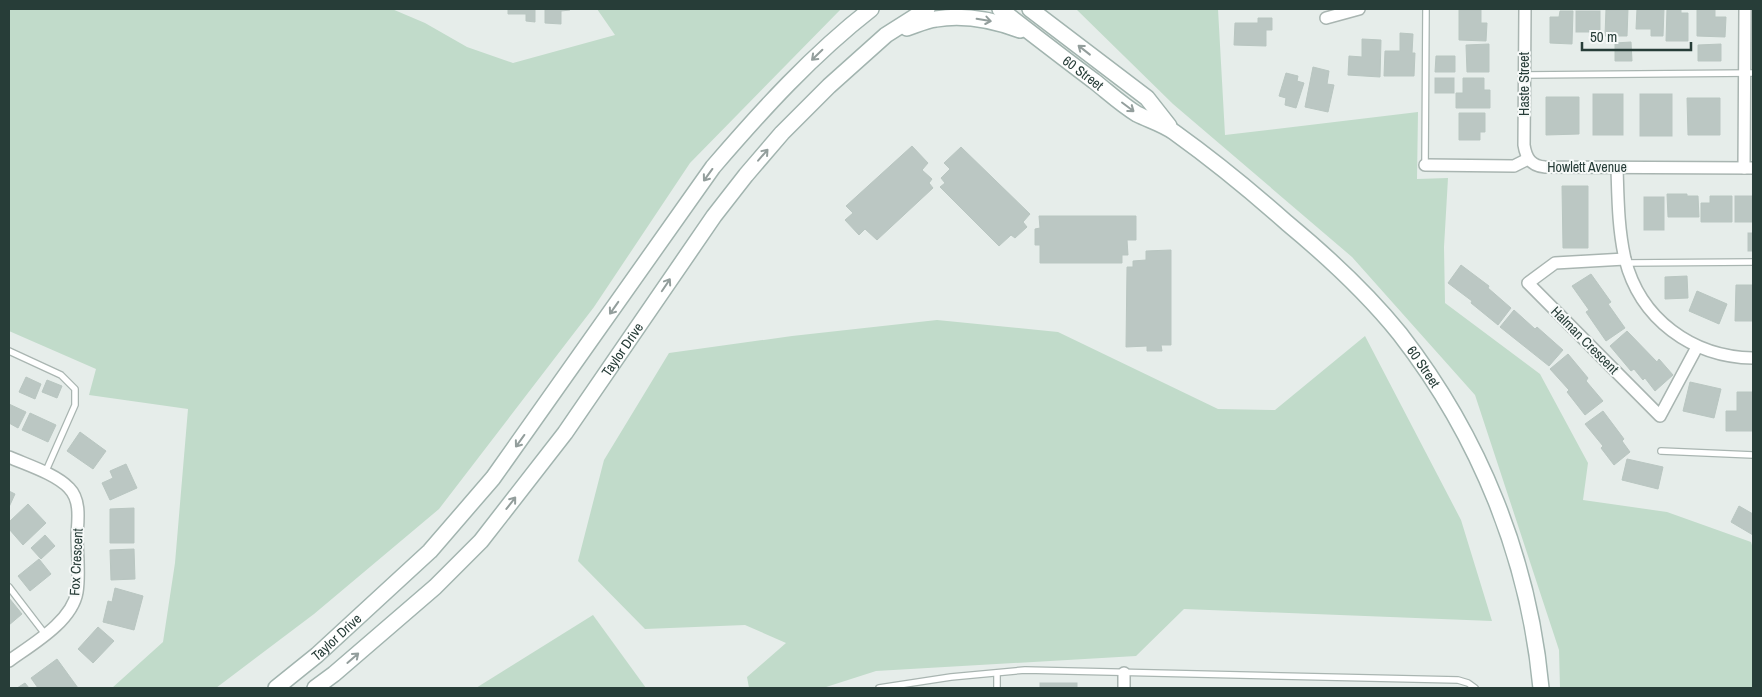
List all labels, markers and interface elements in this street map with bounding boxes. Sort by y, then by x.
one-way arrow [976,15,992,25]
scale bar [1582,20,1691,52]
text: 50 m [1590,26,1617,47]
one-way arrow [1078,45,1091,56]
one-way arrow [811,49,823,61]
street label: 60 Street [1059,52,1107,94]
street label: Haste Street [1515,52,1533,116]
one-way arrow [1121,102,1135,112]
one-way arrow [757,149,768,162]
street label: Howlett Avenue [1547,158,1627,176]
one-way arrow [703,168,713,182]
one-way arrow [661,279,671,293]
one-way arrow [609,300,619,314]
street label: Halman Crescent [1547,302,1623,378]
street label: Taylor Drive [597,319,647,380]
street label: 60 Street [1403,342,1444,391]
one-way arrow [515,434,525,448]
one-way arrow [506,496,516,510]
street label: Fox Crescent [65,528,87,596]
street label: Taylor Drive [308,610,365,665]
one-way arrow [347,652,360,664]

